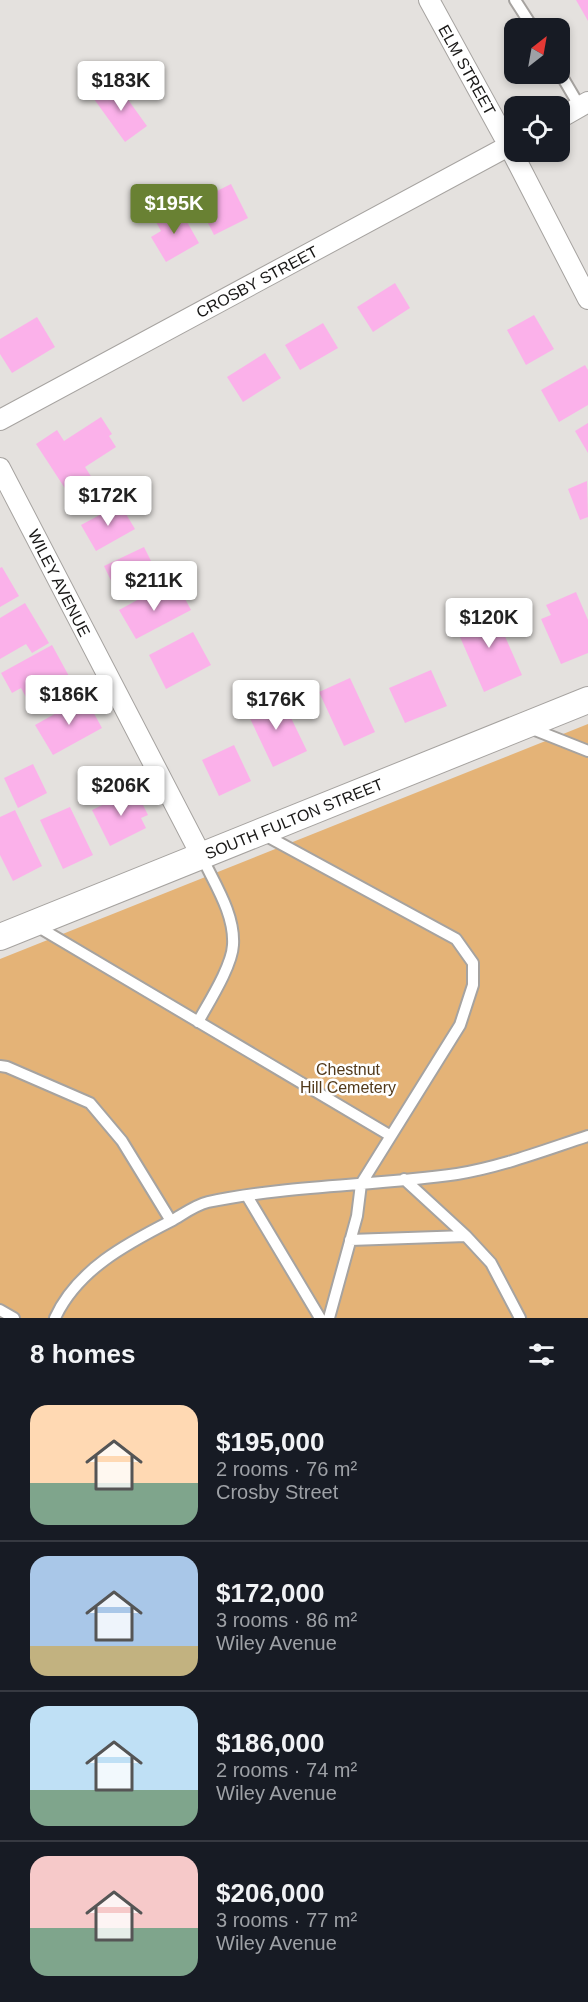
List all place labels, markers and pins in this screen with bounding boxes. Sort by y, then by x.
pin: $183K [79,61,163,112]
pin: $195K [132,184,216,235]
pin: $172K [66,476,150,527]
pin: $211K [112,561,196,612]
pin: $120K [447,598,531,649]
pin: $186K [27,675,111,726]
pin: $176K [234,680,318,731]
pin: $206K [79,766,163,817]

